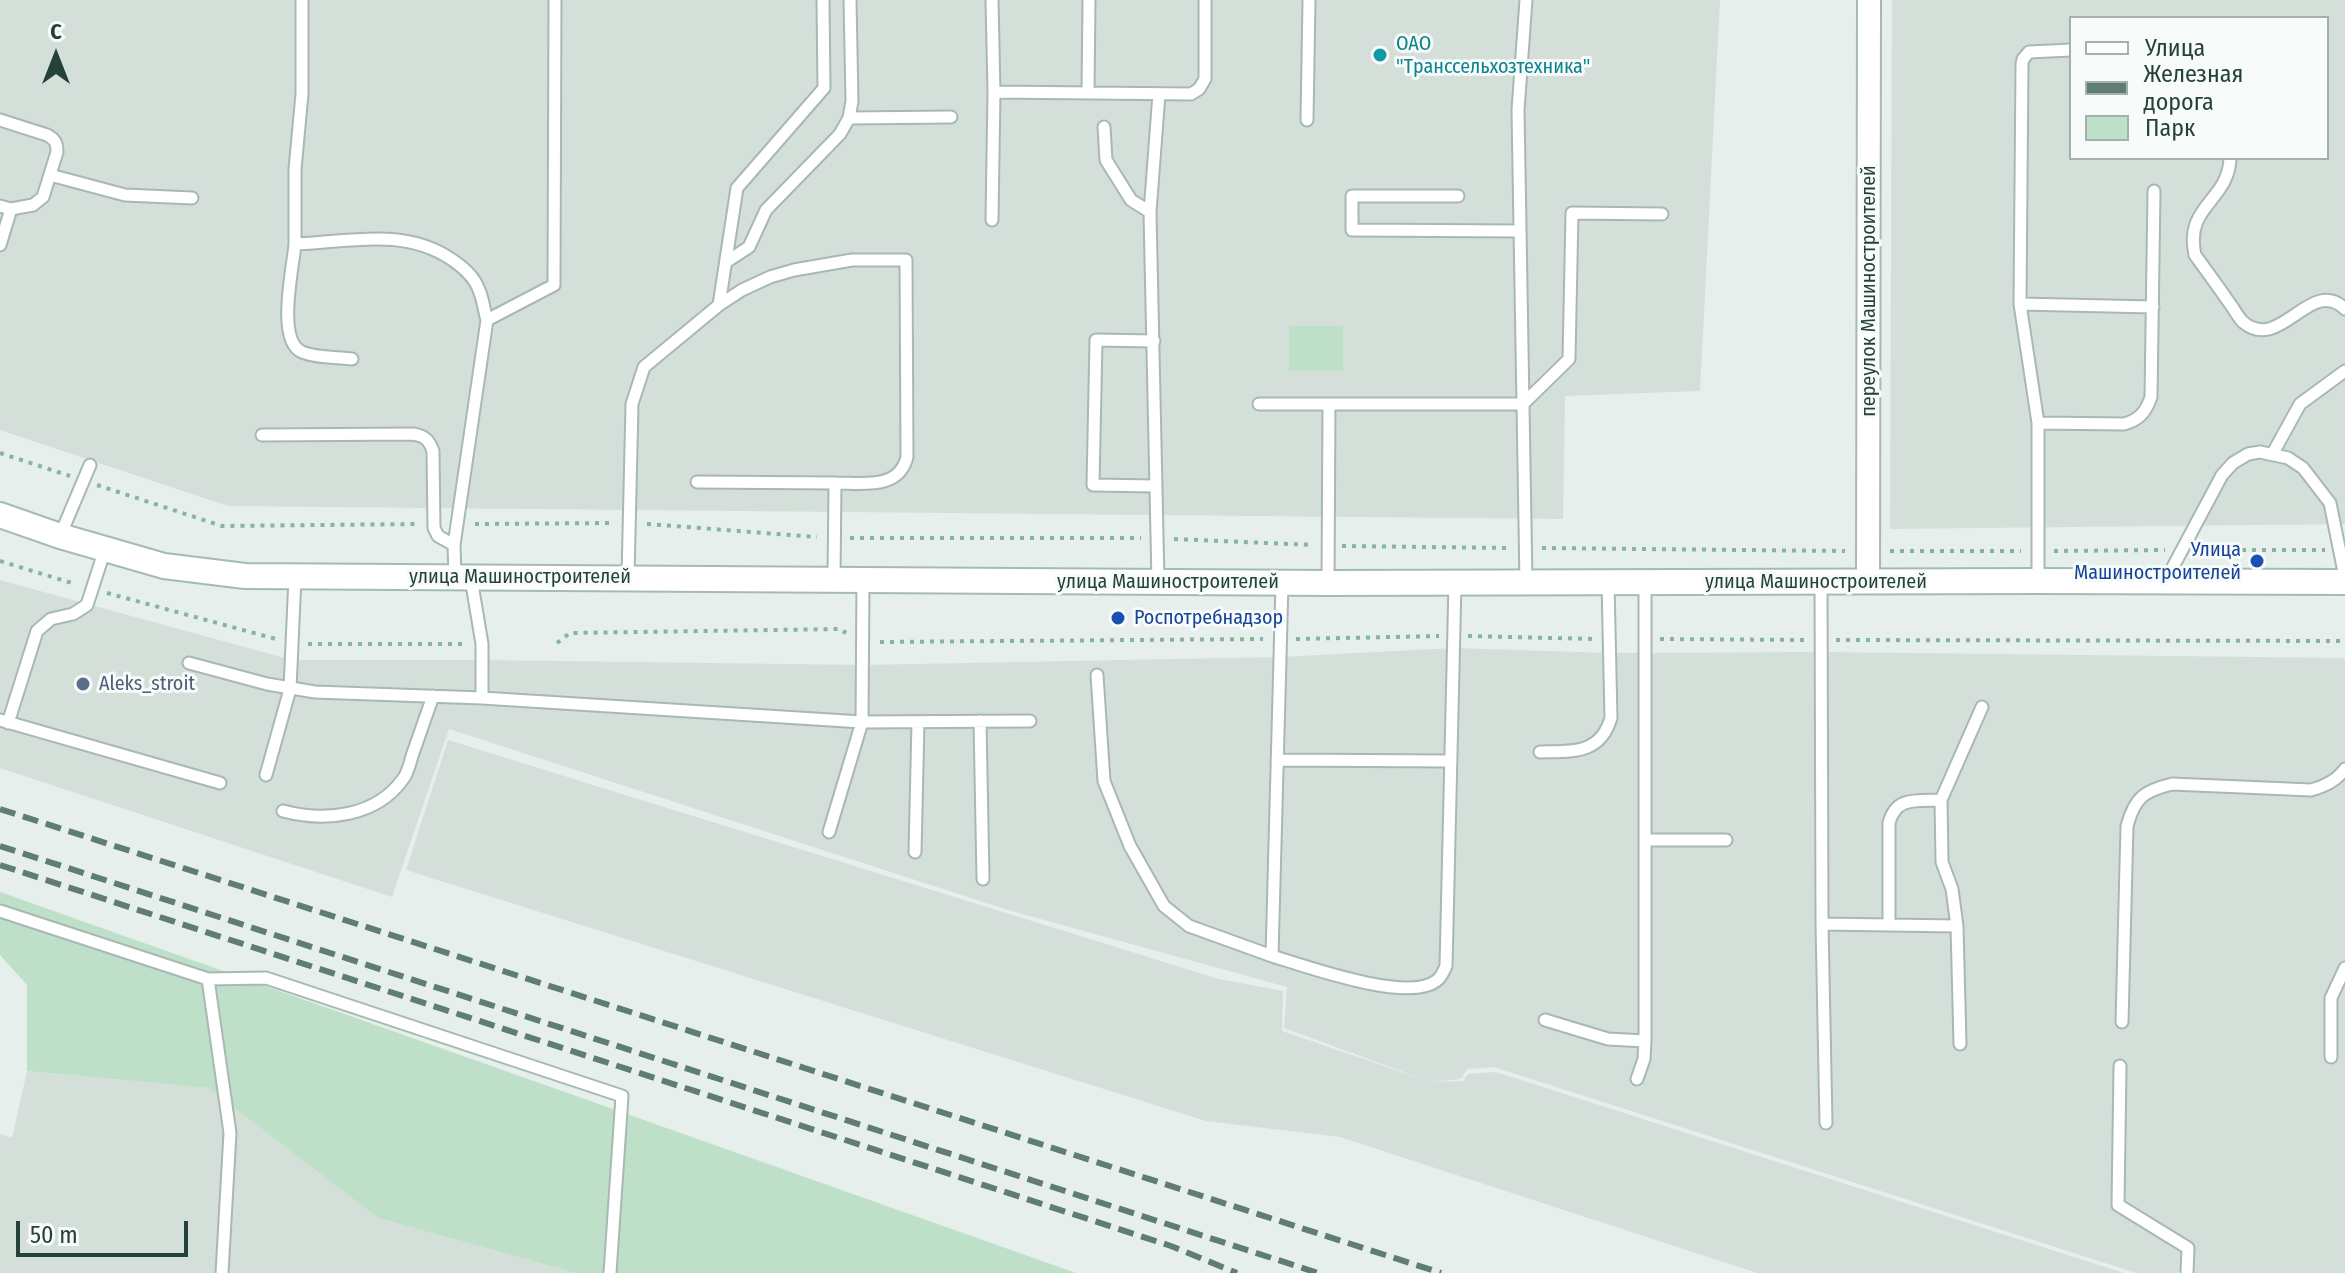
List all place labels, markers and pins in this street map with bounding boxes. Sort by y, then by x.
place label: ОАО "Транссельхозтехника" [1396,32,1590,79]
marker: ОАО "Транссельхозтехника" [1371,46,1389,64]
place label: Улица Машиностроителей [2074,538,2241,585]
marker: Улица Машиностроителей [2248,552,2266,570]
place label: Роспотребнадзор [1134,606,1283,630]
marker: Роспотребнадзор [1109,609,1127,627]
place label: Aleks_stroit [99,672,195,696]
marker: Aleks_stroit [74,675,92,693]

